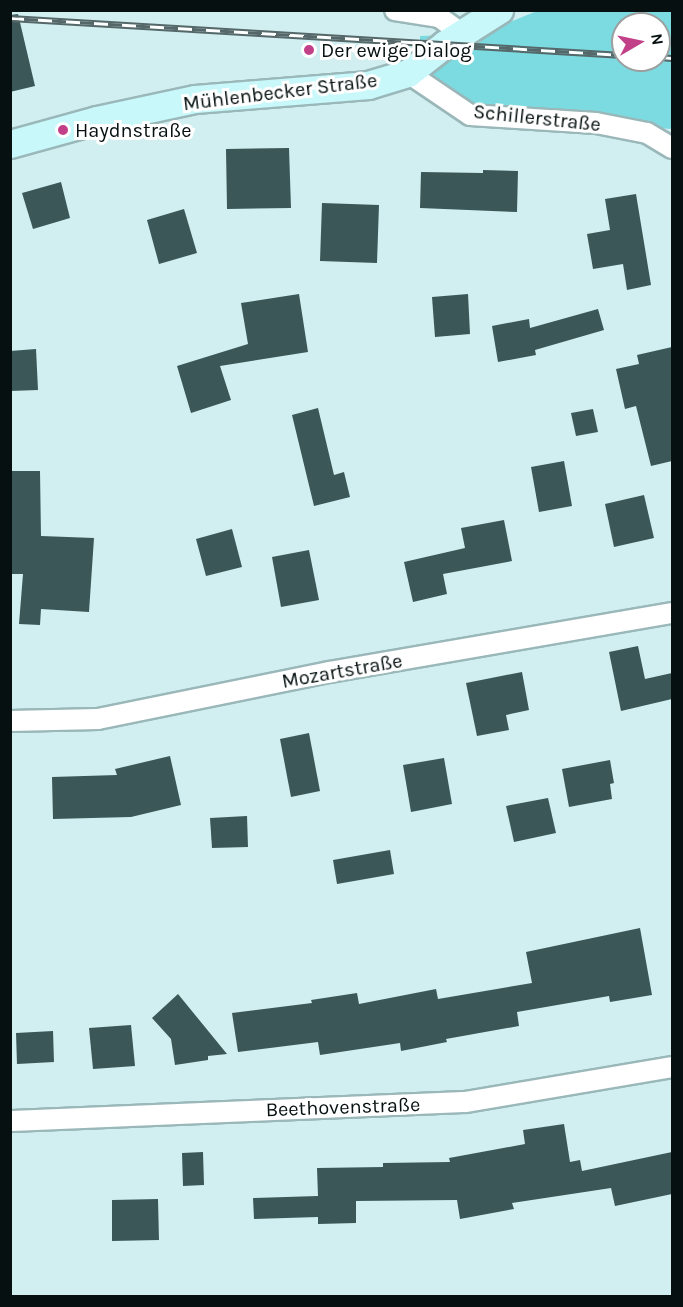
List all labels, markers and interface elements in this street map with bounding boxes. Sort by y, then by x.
north arrow [611,12,671,72]
text: N [647,32,668,47]
place label: Der ewige Dialog [321,38,471,62]
marker: Der ewige Dialog [302,43,316,57]
street label: Mühlenbecker Straße [182,68,378,116]
street label: Schillerstraße [472,99,602,137]
place label: Haydnstraße [75,118,191,142]
marker: Haydnstraße [56,123,70,137]
street label: Mozartstraße [280,649,404,693]
street label: Beethovenstraße [265,1092,421,1122]

